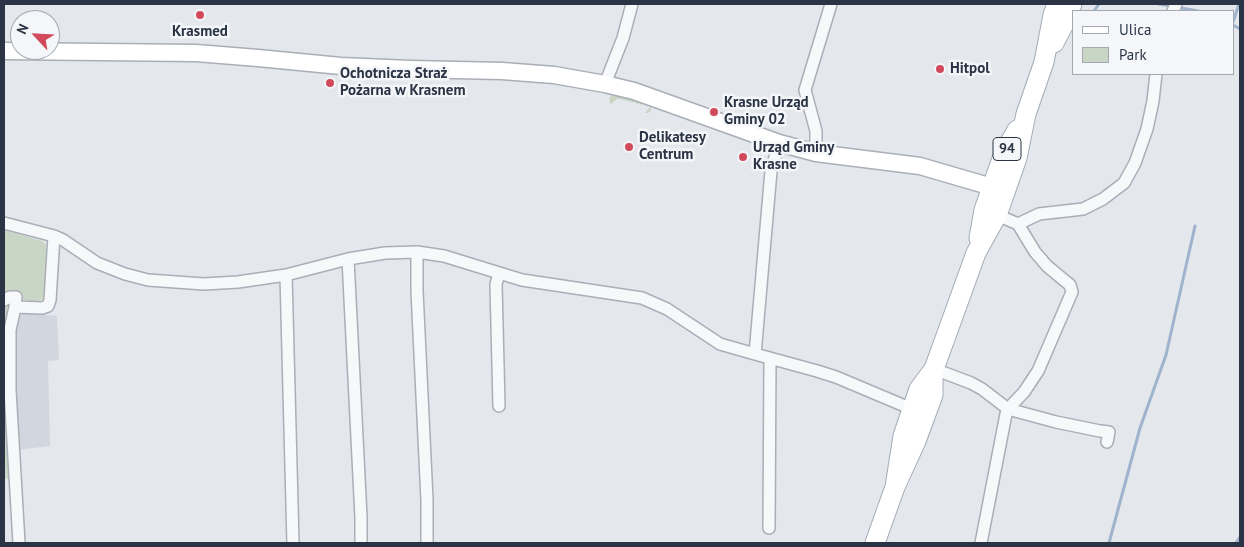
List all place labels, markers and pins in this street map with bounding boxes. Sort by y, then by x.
marker: Krasmed [194,9,206,21]
place label: Krasmed [172,23,228,41]
place label: Hitpol [950,60,990,78]
marker: Hitpol [934,63,946,75]
place label: Ochotnicza Straż Pożarna w Krasnem [340,65,465,100]
marker: Ochotnicza Straż Pożarna w Krasnem [324,77,336,89]
place label: Krasne Urząd Gminy 02 [724,94,809,129]
marker: Krasne Urząd Gminy 02 [708,106,720,118]
place label: Delikatesy Centrum [639,129,706,164]
place label: Urząd Gminy Krasne [753,139,834,174]
marker: Delikatesy Centrum [623,141,635,153]
marker: Urząd Gminy Krasne [737,151,749,163]

